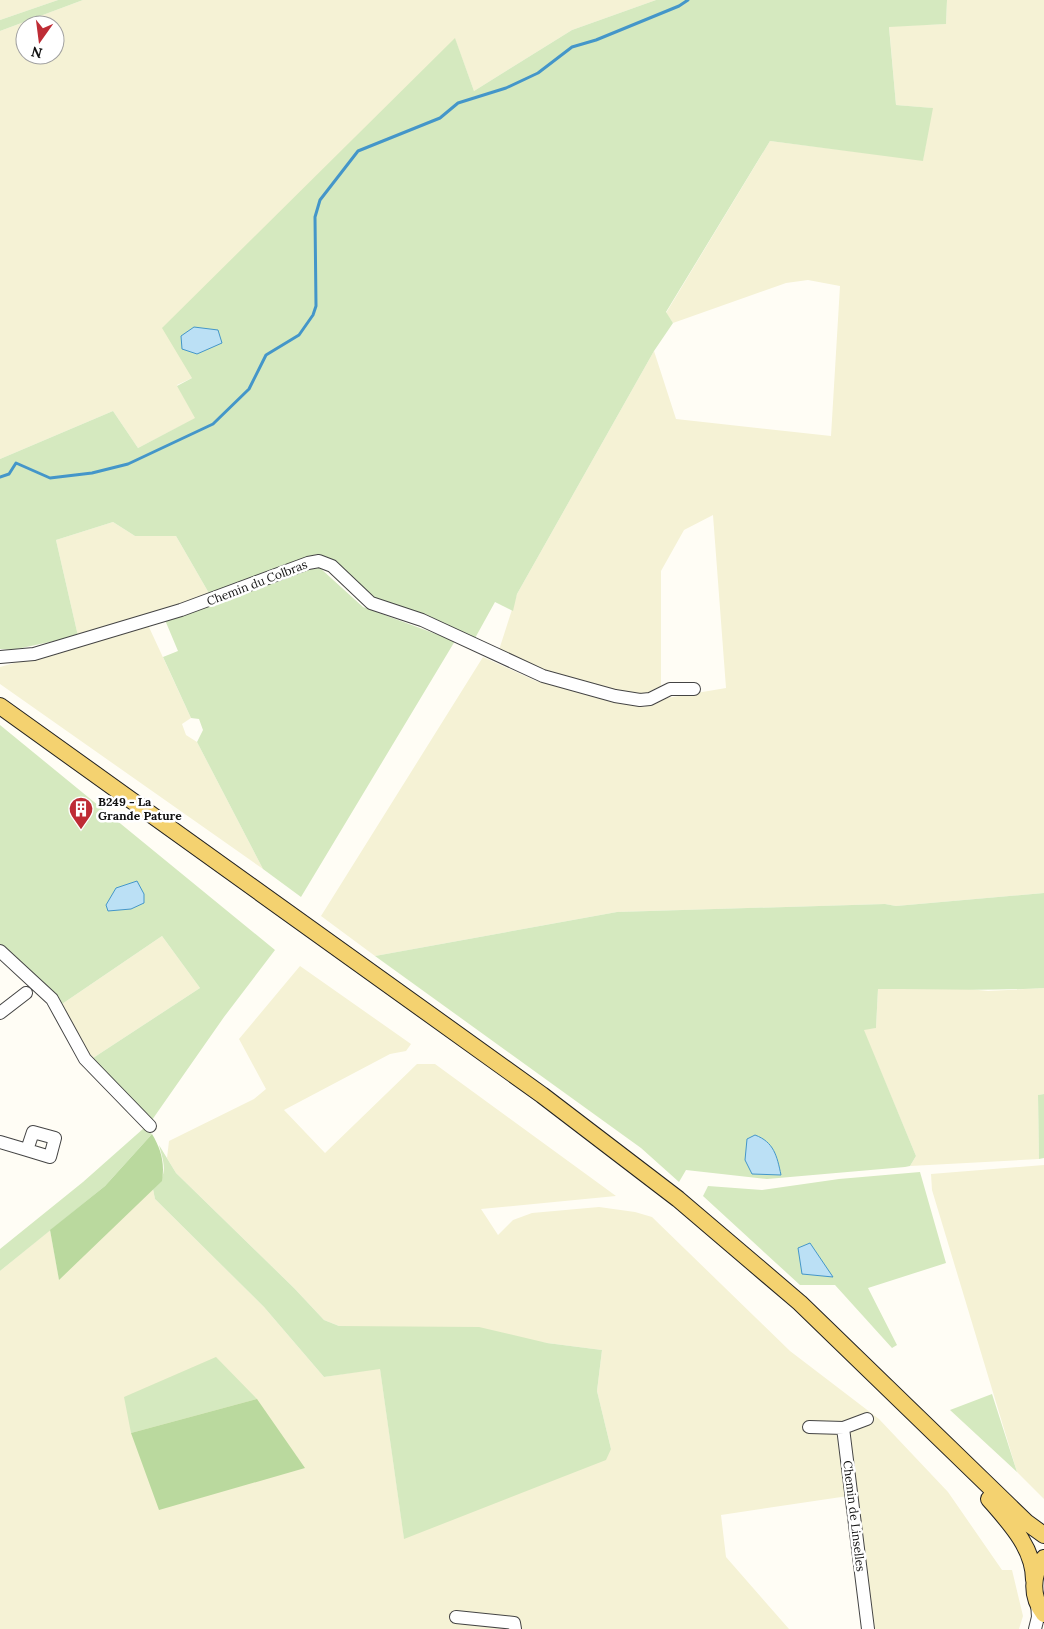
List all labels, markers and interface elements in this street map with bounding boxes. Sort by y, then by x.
north arrow [15,15,65,65]
text: N [29,43,44,63]
street label: Chemin du Colbras [204,556,310,609]
place label: B249 - La Grande Pature [98,794,182,823]
building icon: B249 - La Grande Pature [68,796,94,830]
street label: Chemin de Linselles [840,1460,869,1573]

